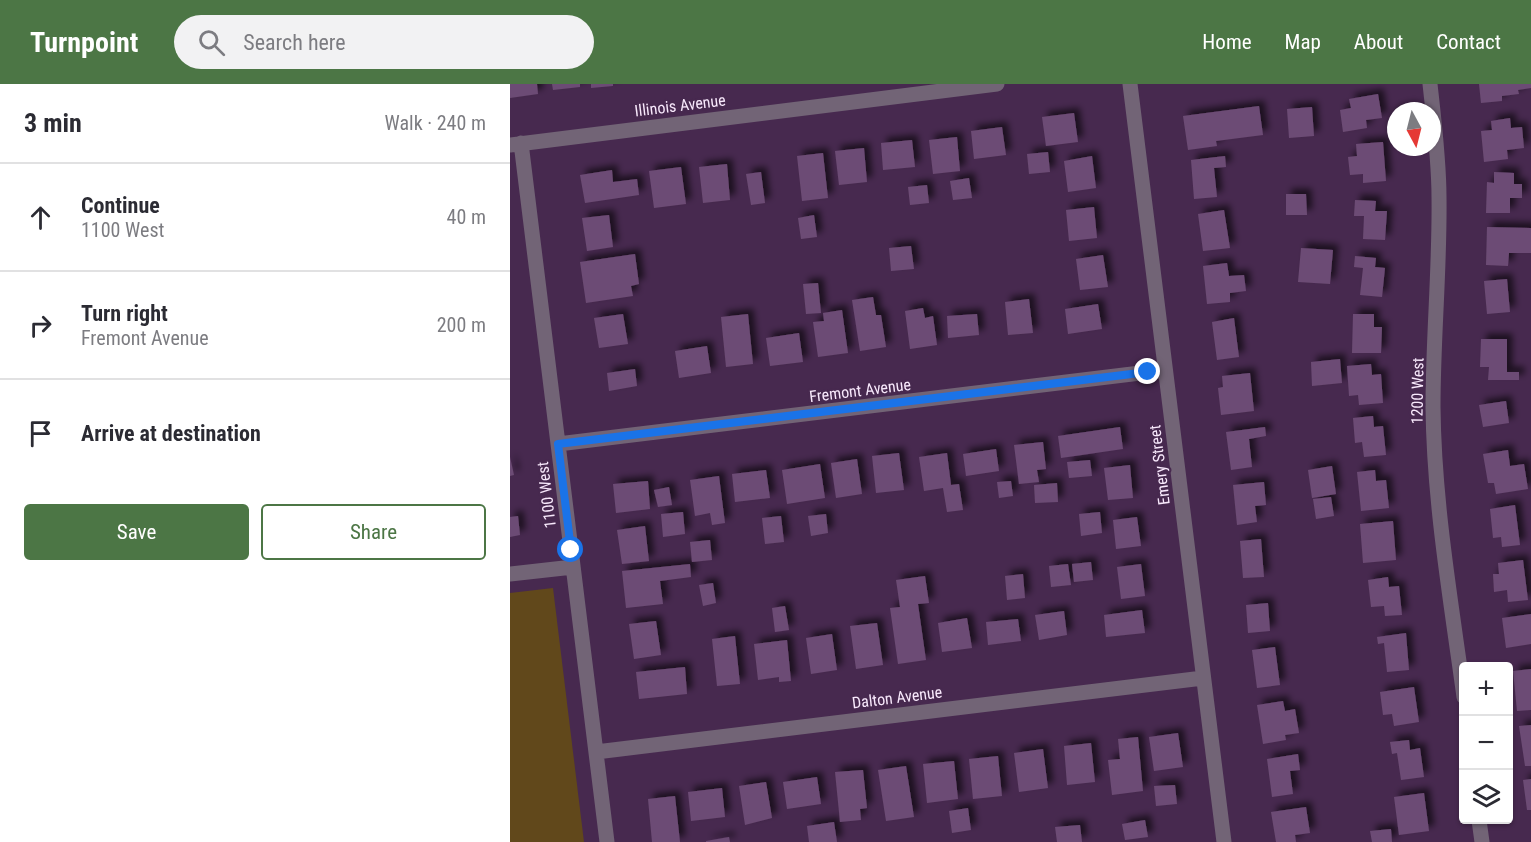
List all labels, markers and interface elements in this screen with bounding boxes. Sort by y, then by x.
search box [174,15,594,69]
text: Turnpoint [30,26,138,59]
icon: search [195,26,228,59]
text: Search here [243,30,346,55]
text: Home [1202,30,1252,54]
text: Map [1285,30,1321,54]
text: About [1354,30,1403,54]
text: Contact [1436,30,1501,54]
street label: Illinois Avenue [633,90,727,121]
north arrow [1387,102,1441,156]
text: 3 min [24,108,82,138]
text: Walk · 240 m [385,111,486,135]
text: Continue [81,193,160,218]
icon: ahead [24,201,57,234]
text: 40 m [447,205,486,229]
text: 1100 West [81,218,164,242]
text: Turn right [81,301,168,326]
icon: right [24,309,57,342]
text: 200 m [437,313,486,337]
text: Fremont Avenue [81,326,209,350]
street label: 1200 West [1407,357,1428,425]
route end [1134,358,1160,384]
street label: Fremont Avenue [808,375,912,406]
icon: arrive [24,417,57,450]
text: Arrive at destination [81,421,261,446]
street label: Emery Street [1145,424,1174,506]
street label: 1100 West [533,460,560,529]
button: Save [24,504,249,560]
button: Share [261,504,486,560]
route start [557,536,583,562]
map controls [1459,662,1513,824]
button: + [1459,662,1513,716]
street label: Dalton Avenue [851,683,943,712]
button: − [1459,716,1513,770]
button: layers [1459,770,1513,824]

